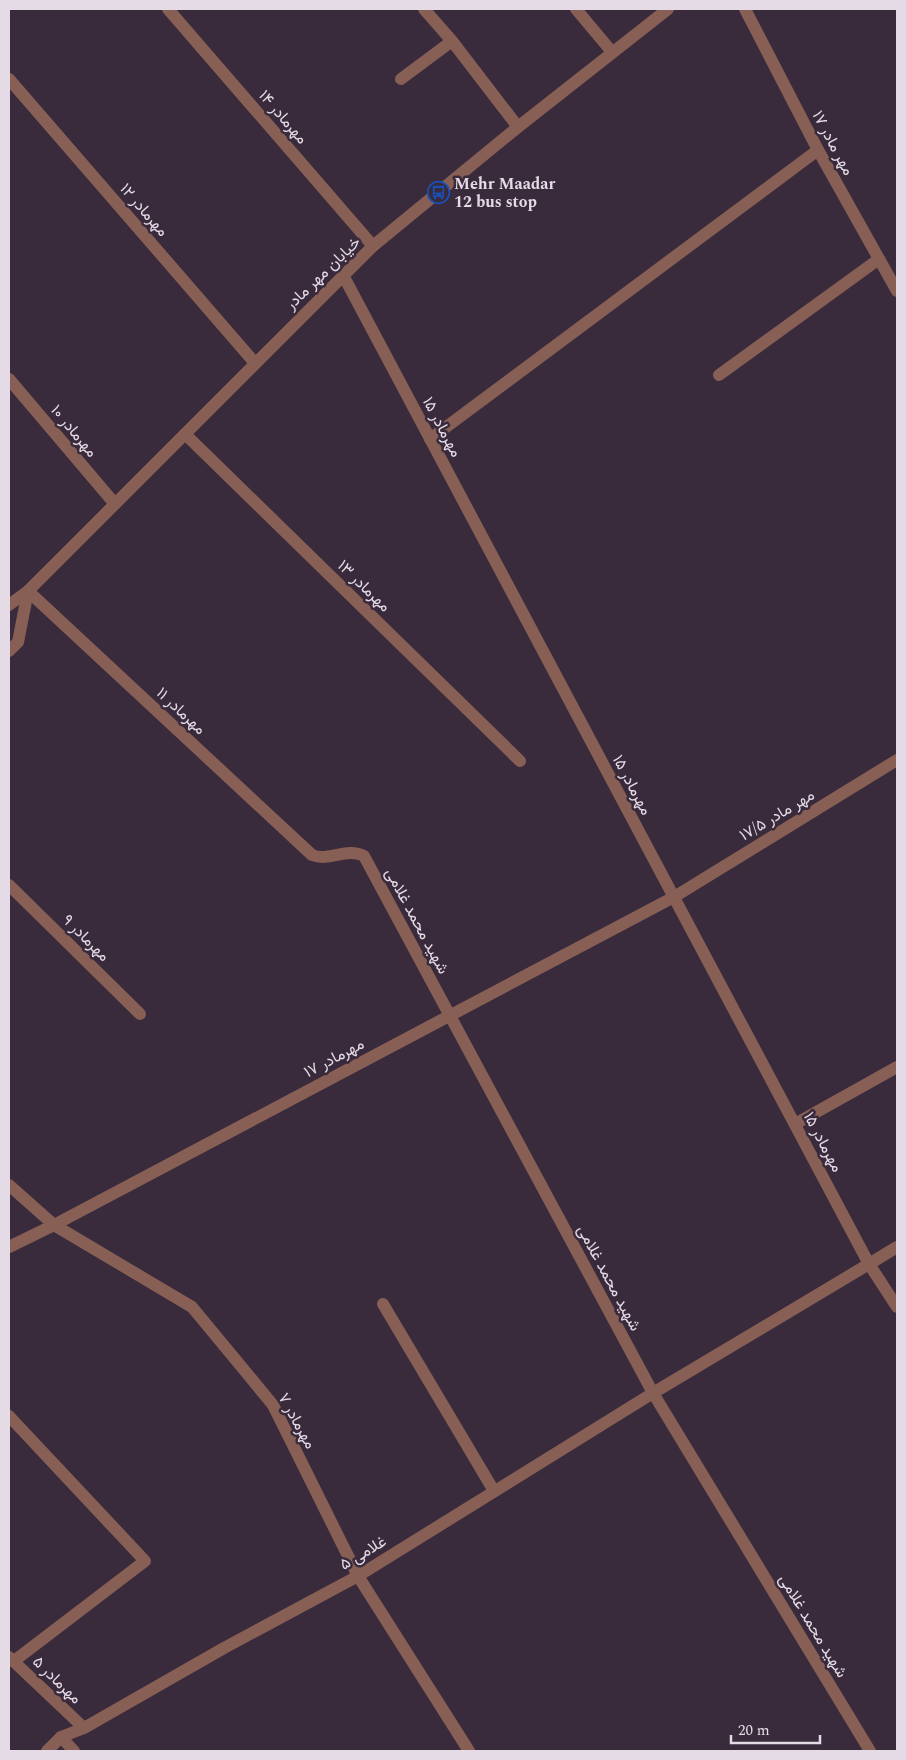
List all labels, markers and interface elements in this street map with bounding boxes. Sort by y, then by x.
street label: مهرمادر ۱۴ [253,85,313,149]
street label: مهر مادر ۱۷ [806,106,860,180]
place label: Mehr Maadar 12 bus stop [454,172,556,214]
street label: مهرمادر ۱۲ [114,178,174,242]
bus stop icon: Mehr Maadar 12 bus stop [426,181,450,205]
street label: خیابان مهر مادر [279,230,366,316]
street label: مهرمادر ۱۵ [416,393,468,461]
street label: مهرمادر ۱۰ [45,399,103,463]
street label: مهرمادر ۱۳ [332,554,396,618]
street label: مهرمادر ۱۱ [151,682,211,740]
street label: مهرمادر ۱۵ [606,751,658,819]
street label: مهر مادر ۱۷/۵ [735,783,819,847]
street label: شهید محمد غلامی [379,864,455,978]
street label: مهرمادر ۹ [57,909,115,967]
street label: مهرمادر ۱۷ [300,1032,368,1084]
street label: مهرمادر ۱۵ [797,1108,849,1176]
street label: شهید محمد غلامی [571,1221,647,1335]
street label: مهرمادر ۷ [272,1389,322,1453]
street label: غلامی ۵ [335,1530,391,1576]
street label: شهید محمد غلامی [773,1570,853,1682]
street label: مهرمادر ۵ [27,1650,87,1710]
scale bar [731,1712,820,1744]
text: 20 m [738,1719,770,1742]

